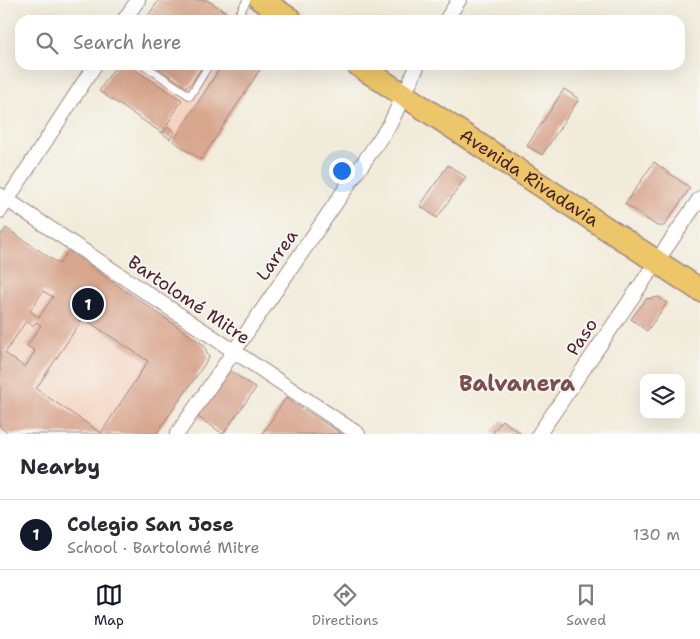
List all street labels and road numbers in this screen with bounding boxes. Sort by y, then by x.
street label: Avenida Rivadavia [455,123,603,232]
street label: Larrea [251,225,303,285]
street label: Bartolomé Mitre [123,250,255,350]
street label: Paso [561,314,603,360]

